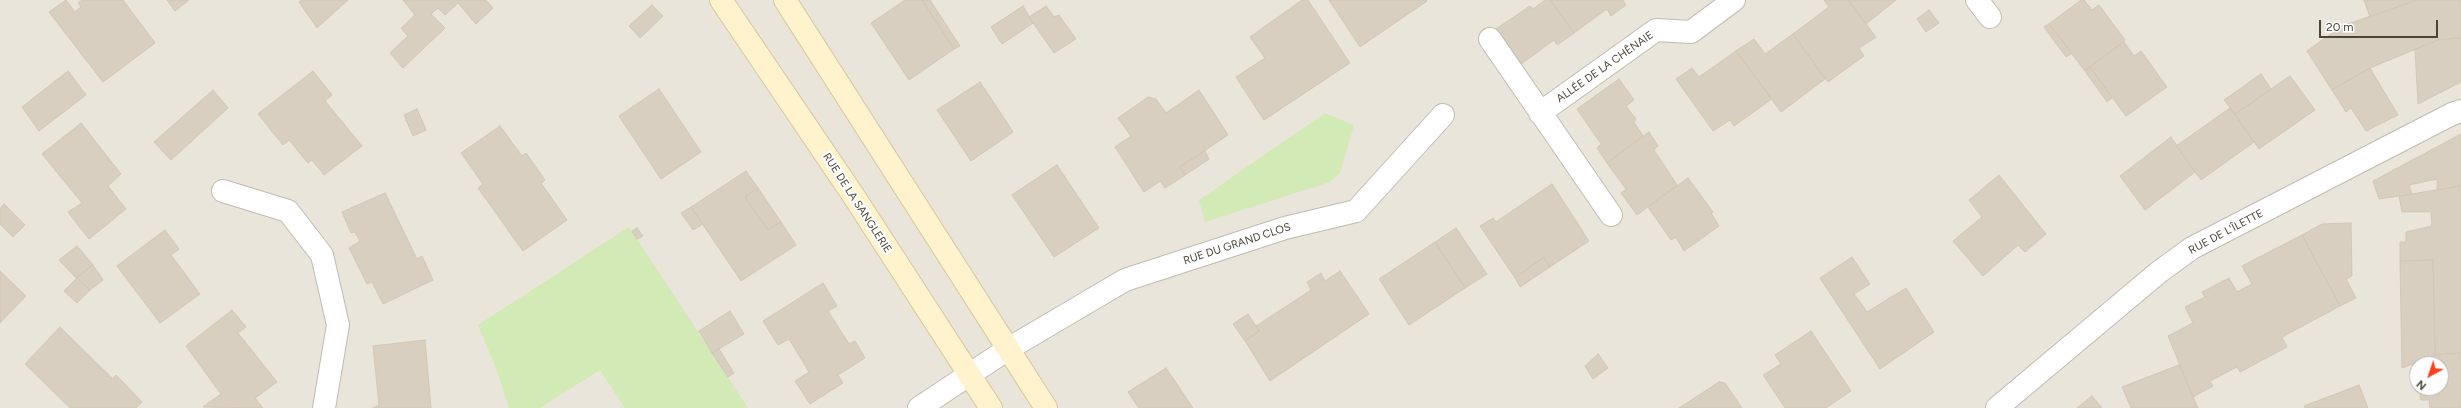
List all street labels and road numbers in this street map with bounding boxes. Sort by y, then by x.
street label: ALLÉE DE LA CHÊNAIE [1554,28,1656,106]
street label: RUE DE LA SANGLERIE [820,151,894,255]
street label: RUE DE L'ÎLETTE [2186,207,2266,257]
street label: RUE DU GRAND CLOS [1182,220,1292,268]

